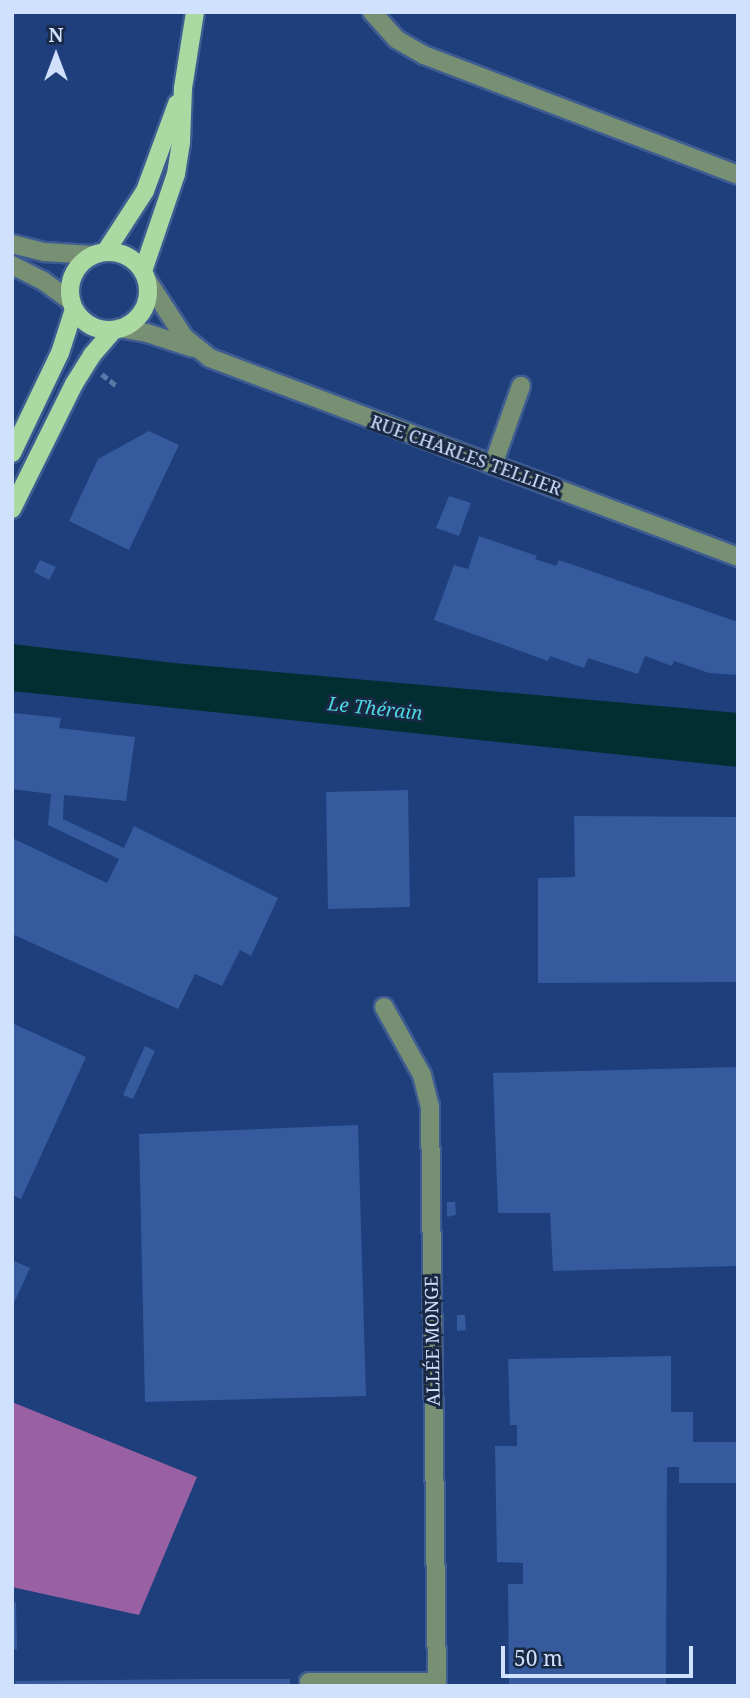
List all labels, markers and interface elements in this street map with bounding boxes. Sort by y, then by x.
north arrow [21,21,91,91]
text: N [49,22,63,48]
street label: RUE CHARLES TELLIER [368,410,564,500]
water label: Le Thérain [326,693,424,725]
street label: ALLÉE MONGE [420,1276,444,1406]
scale bar [505,1632,698,1676]
text: 50 m [514,1644,563,1672]

